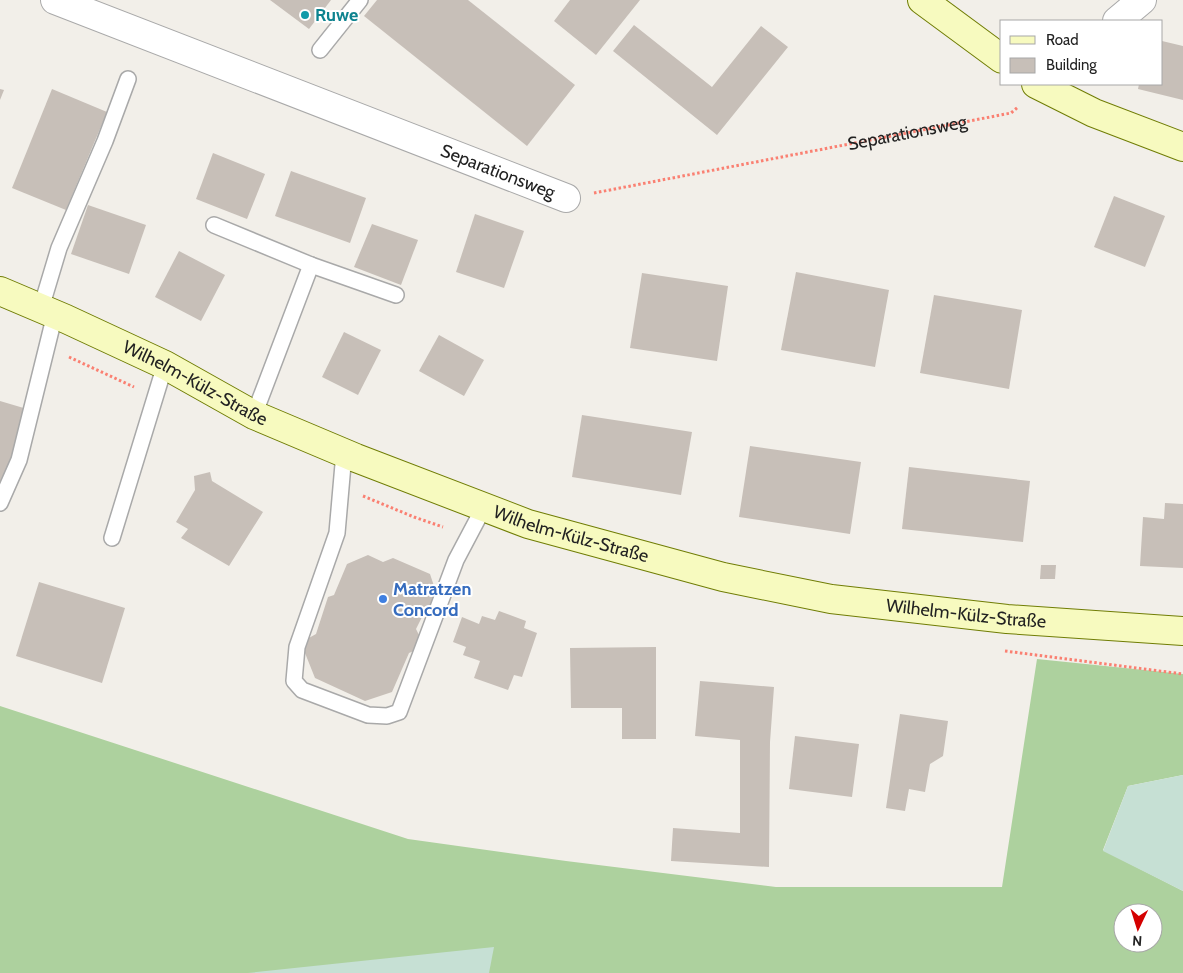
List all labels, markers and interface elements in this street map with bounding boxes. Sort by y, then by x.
place label: Ruwe [315,4,358,26]
marker: Ruwe [299,9,311,21]
legend [1000,20,1163,85]
text: Road [1046,31,1079,49]
text: Building [1046,56,1097,74]
street label: Separationsweg [846,111,970,155]
street label: Separationsweg [438,140,559,204]
street label: Wilhelm-Külz-Straße [119,336,271,430]
street label: Wilhelm-Külz-Straße [490,501,651,567]
place label: Matratzen Concord [393,578,471,621]
marker: Matratzen Concord [377,593,389,605]
street label: Wilhelm-Külz-Straße [885,594,1047,633]
north arrow [1113,903,1163,953]
text: N [1132,932,1143,950]

